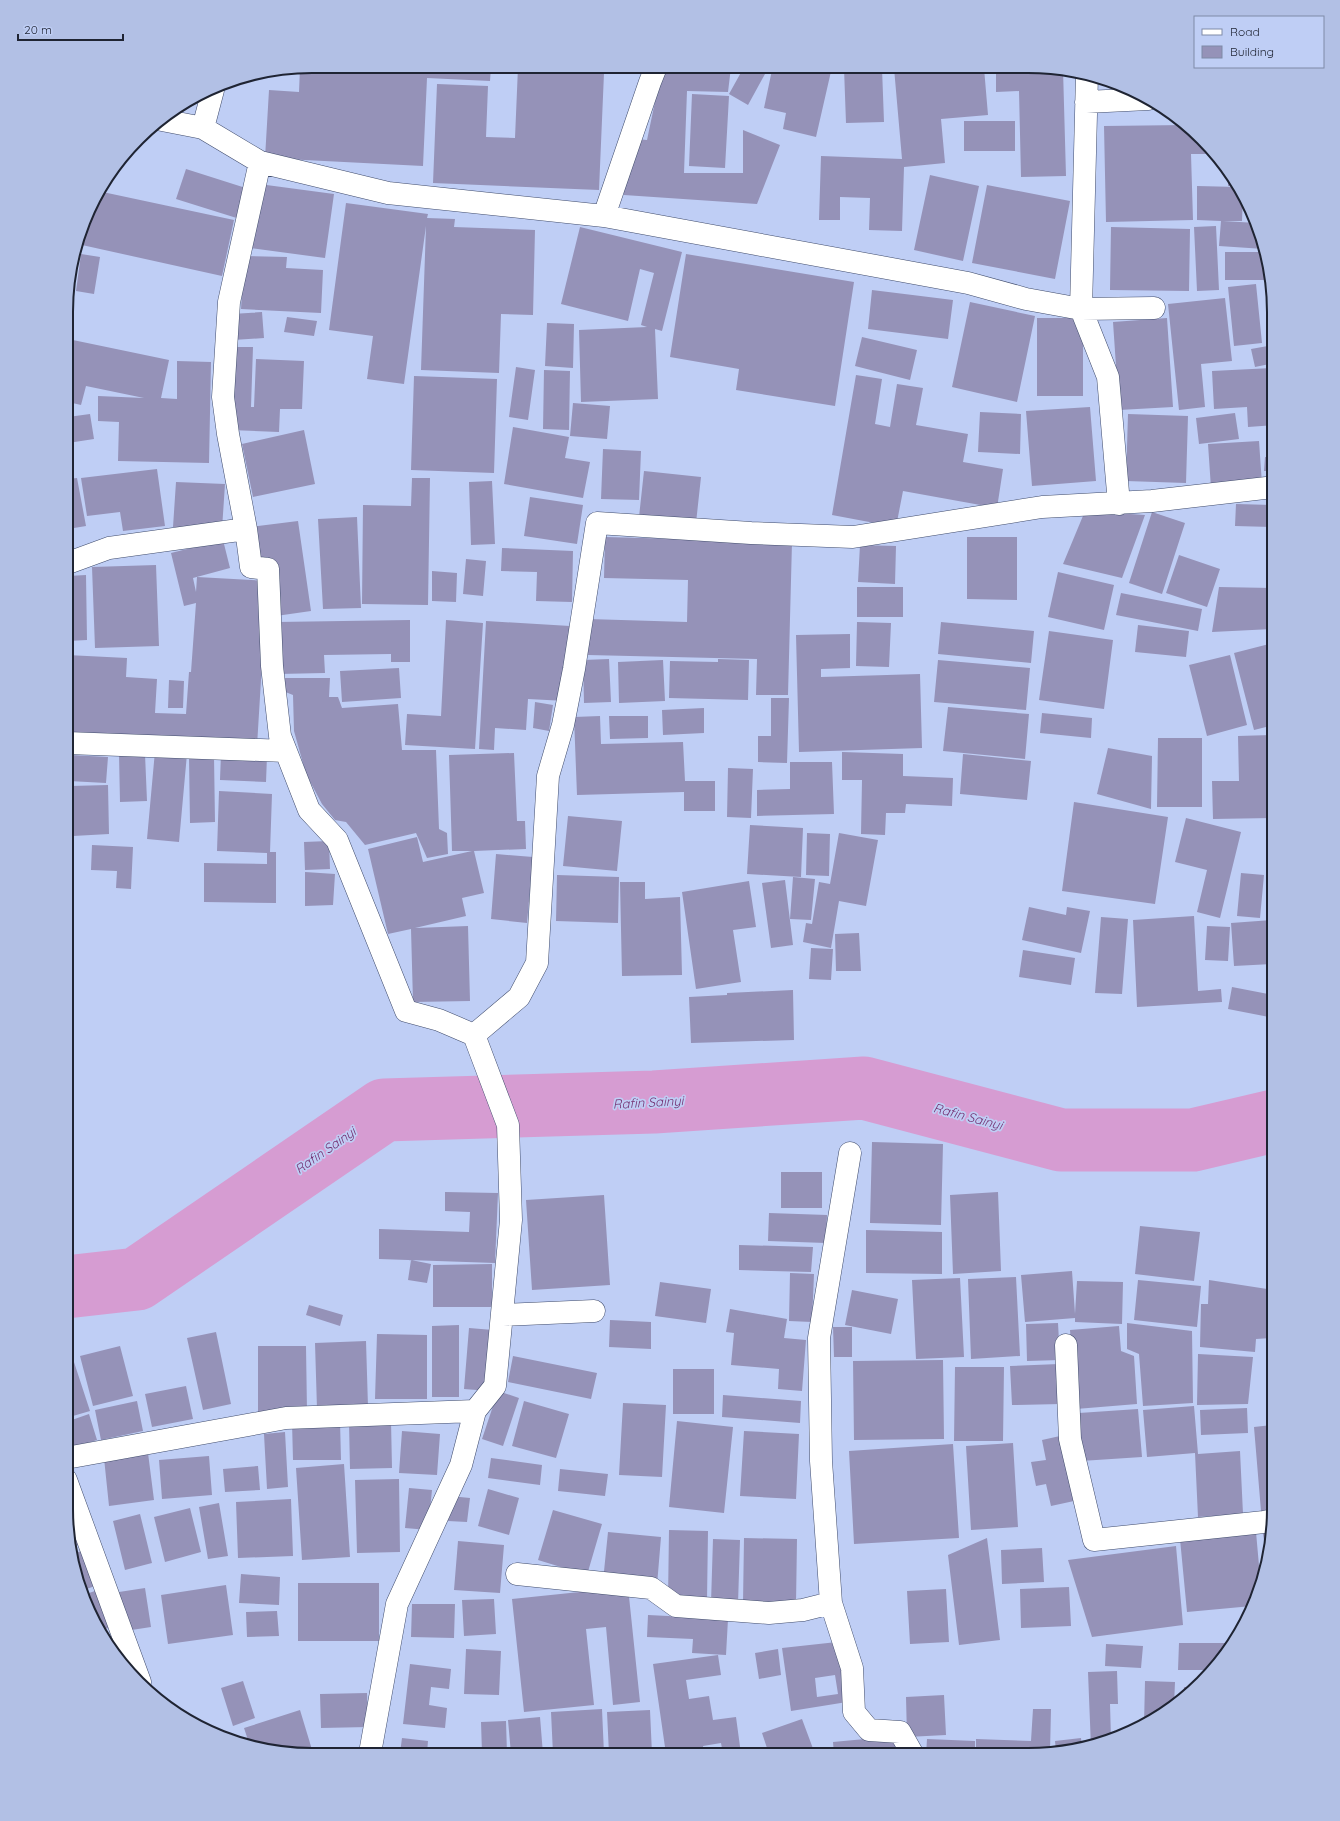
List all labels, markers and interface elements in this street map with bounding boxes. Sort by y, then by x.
scale bar [18,16,123,42]
legend [1194,16,1324,68]
text: 20 m [24,22,52,37]
text: Road [1230,24,1260,39]
text: Building [1230,44,1274,59]
water label: Rafin Sainyi [612,1092,686,1112]
water label: Rafin Sainyi [932,1099,1006,1133]
water label: Rafin Sainyi [291,1122,360,1177]

